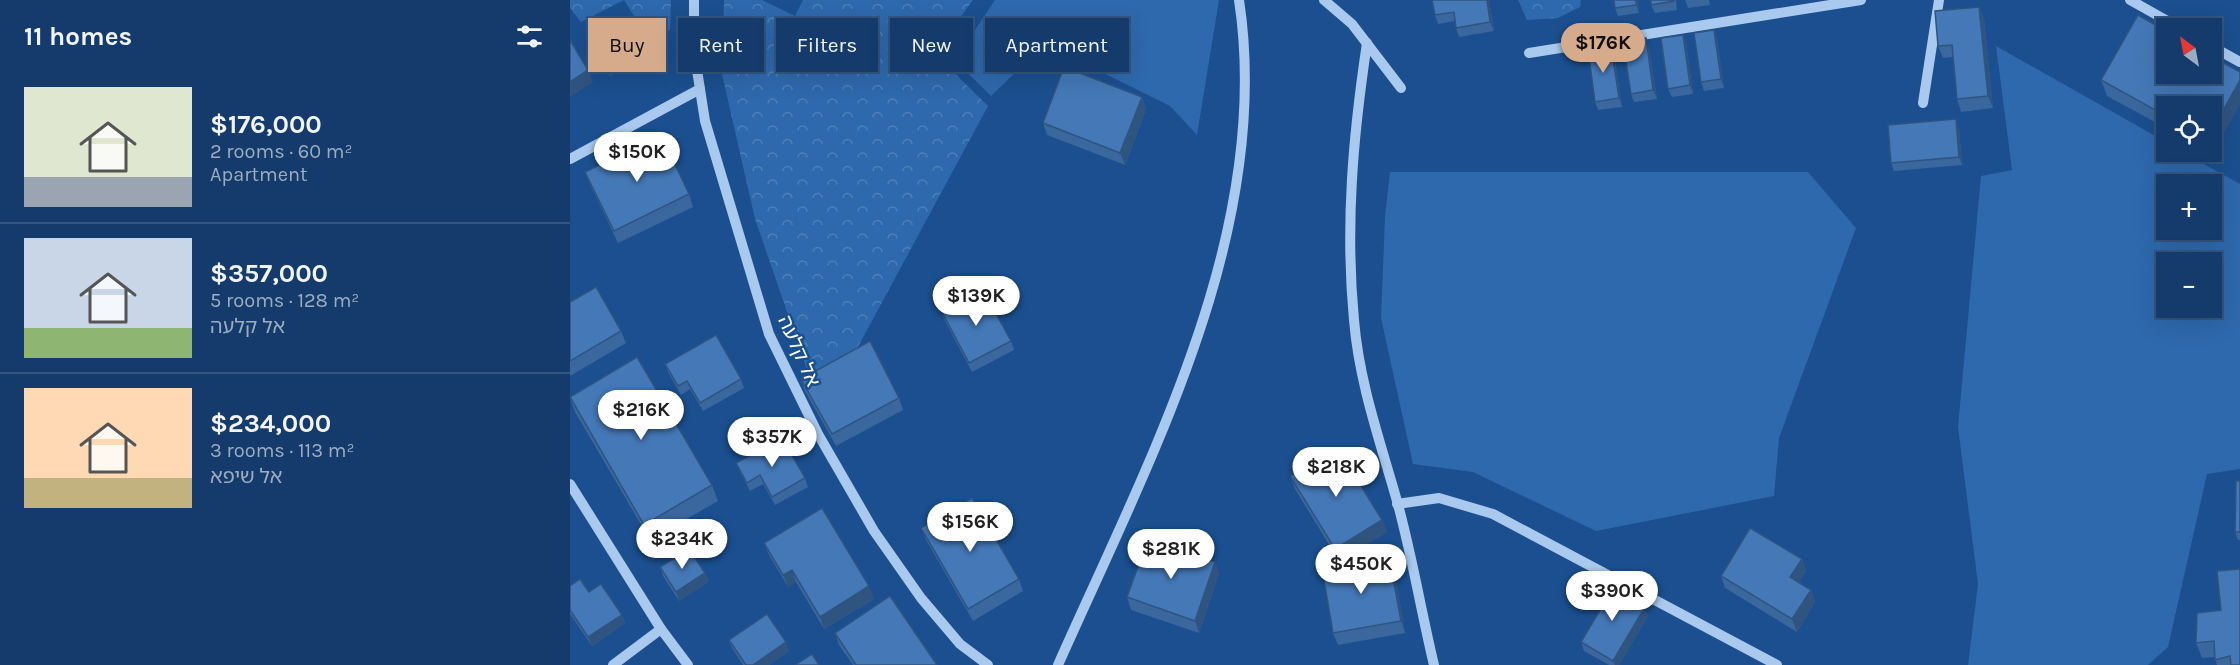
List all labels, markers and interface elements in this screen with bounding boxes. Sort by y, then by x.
chip: Buy [588,18,666,72]
chip: Rent [678,18,764,72]
chip: Filters [776,18,878,72]
chip: New [890,18,973,72]
chip: Apartment [985,18,1129,72]
north arrow [2156,18,2222,84]
map controls [2156,18,2222,318]
icon: filters [513,20,546,53]
text: 11 homes [24,21,132,52]
pin: $176K [1561,23,1645,74]
text: $176K [1575,31,1631,54]
button: locate [2156,96,2222,162]
text: $176,000 [210,109,322,140]
icon: home [72,111,144,183]
pin: $150K [595,132,679,183]
text: 2 rooms · 60 m² [210,140,353,163]
text: $150K [608,140,666,163]
text: Apartment [210,163,308,186]
button: + [2156,174,2222,240]
button: − [2156,252,2222,318]
text: $357,000 [210,258,328,289]
icon: home [72,262,144,334]
pin: $139K [934,276,1018,327]
text: $139K [947,284,1005,307]
text: 5 rooms · 128 m² [210,289,359,312]
street label: אל קלעה [773,312,825,390]
text: אל קלעה [210,315,285,338]
pin: $216K [599,390,683,441]
text: $216K [612,398,670,421]
text: $234,000 [210,408,331,439]
icon: home [72,412,144,484]
pin: $357K [730,417,814,468]
text: $357K [742,425,802,448]
text: 3 rooms · 113 m² [210,439,354,462]
pin: $218K [1294,447,1378,498]
text: $218K [1306,455,1366,478]
text: אל שיפא [210,465,282,488]
pin: $156K [928,502,1012,553]
text: $156K [941,510,999,533]
pin: $234K [640,519,724,570]
text: $234K [650,527,714,550]
pin: $281K [1129,529,1213,580]
text: $281K [1141,537,1201,560]
pin: $450K [1319,544,1403,595]
text: $450K [1329,552,1393,575]
pin: $390K [1570,571,1654,622]
text: $390K [1580,579,1644,602]

